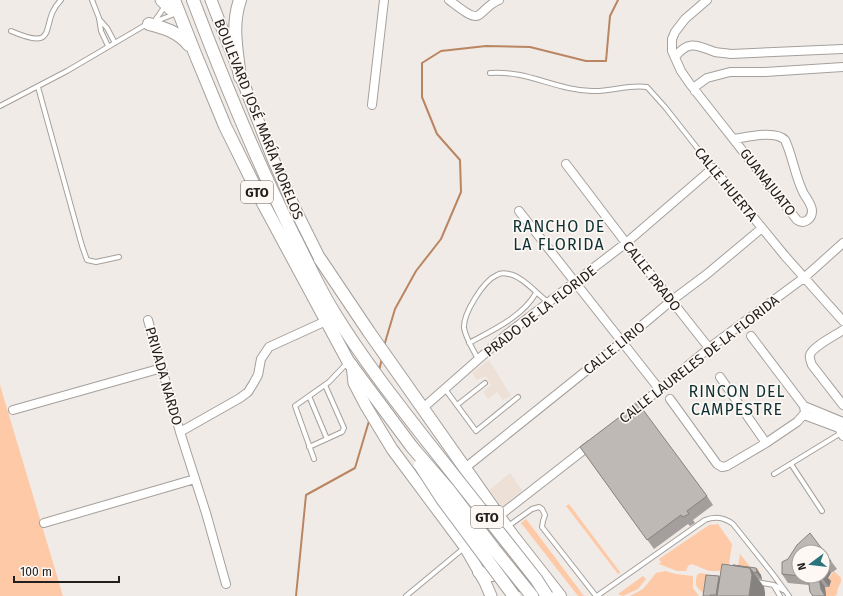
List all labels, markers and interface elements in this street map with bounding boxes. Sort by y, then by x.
street label: BOULEVARD JOSÉ MARÍA MORELOS [210,16,308,222]
street label: CALLE HUERTA [691,144,761,225]
street label: GUANAJUATO [736,145,799,219]
road number: GTO [241,181,273,203]
district label: RANCHO DE LA FLORIDA [513,217,605,254]
street label: CALLE PRADO [619,238,684,315]
street label: PRADO DE LA FLORIDE [481,262,600,361]
street label: CALLE LAURELES DE LA FLORIDA [616,292,783,427]
street label: CALLE LIRIO [580,318,649,378]
street label: PRIVADA NARDO [141,325,186,427]
district label: RINCON DEL CAMPESTRE [688,382,786,419]
road number: GTO [471,506,503,528]
north arrow [791,544,831,584]
scale bar [14,558,119,584]
text: N [795,561,809,572]
text: 100 m [20,565,52,579]

